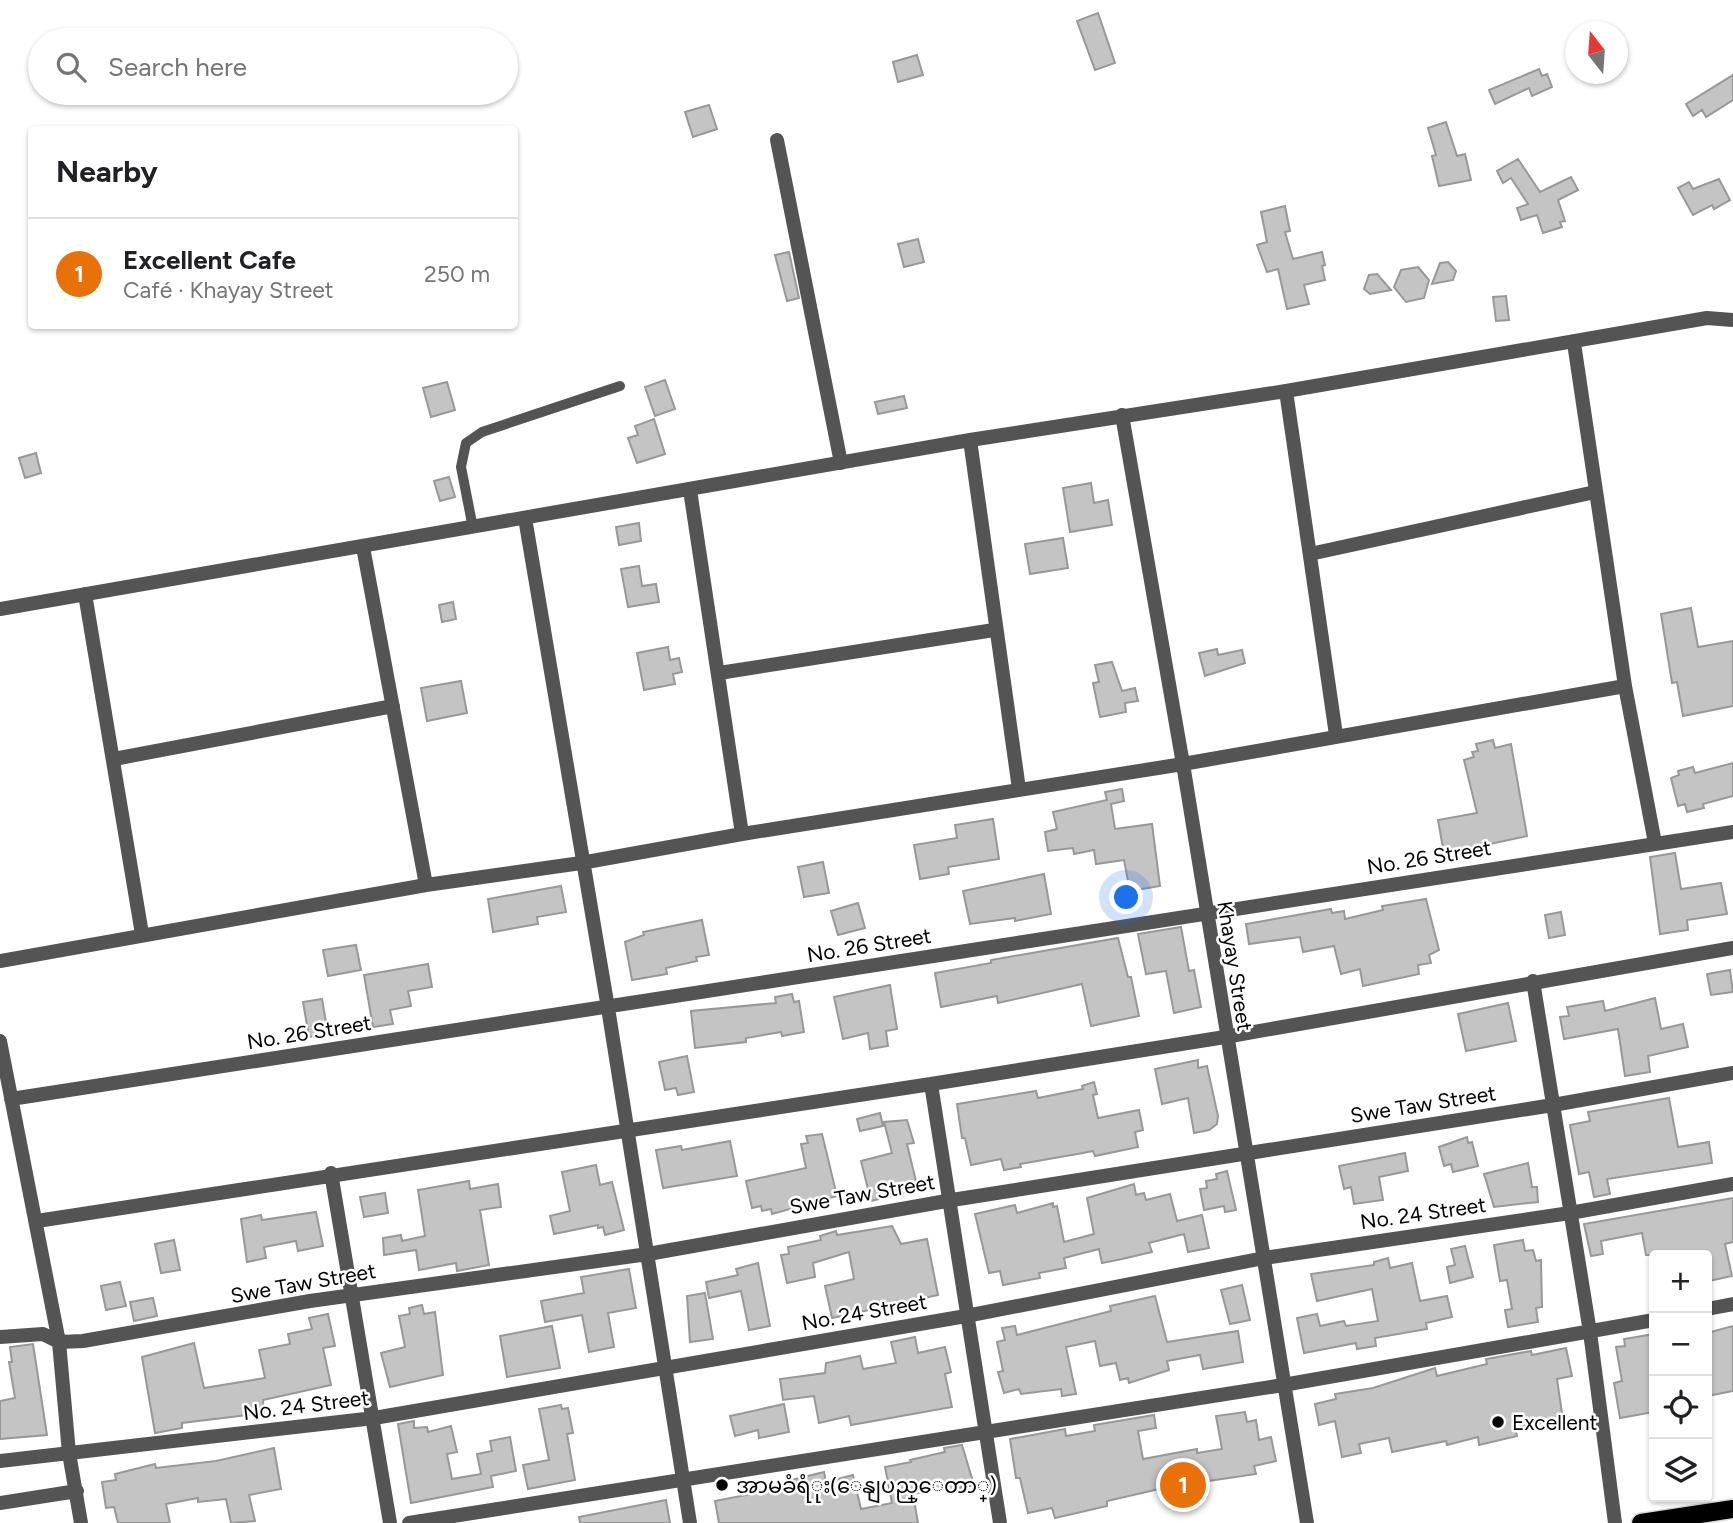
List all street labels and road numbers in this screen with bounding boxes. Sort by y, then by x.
street label: No. 26 Street [1365,835,1493,879]
street label: Khayay Street [1212,899,1258,1033]
street label: No. 26 Street [805,923,933,967]
street label: No. 26 Street [245,1010,373,1054]
street label: Swe Taw Street [1348,1080,1498,1128]
street label: Swe Taw Street [787,1169,937,1219]
street label: No. 24 Street [1358,1192,1488,1234]
street label: Swe Taw Street [228,1258,378,1308]
street label: No. 24 Street [799,1289,929,1335]
street label: No. 24 Street [242,1385,370,1425]

